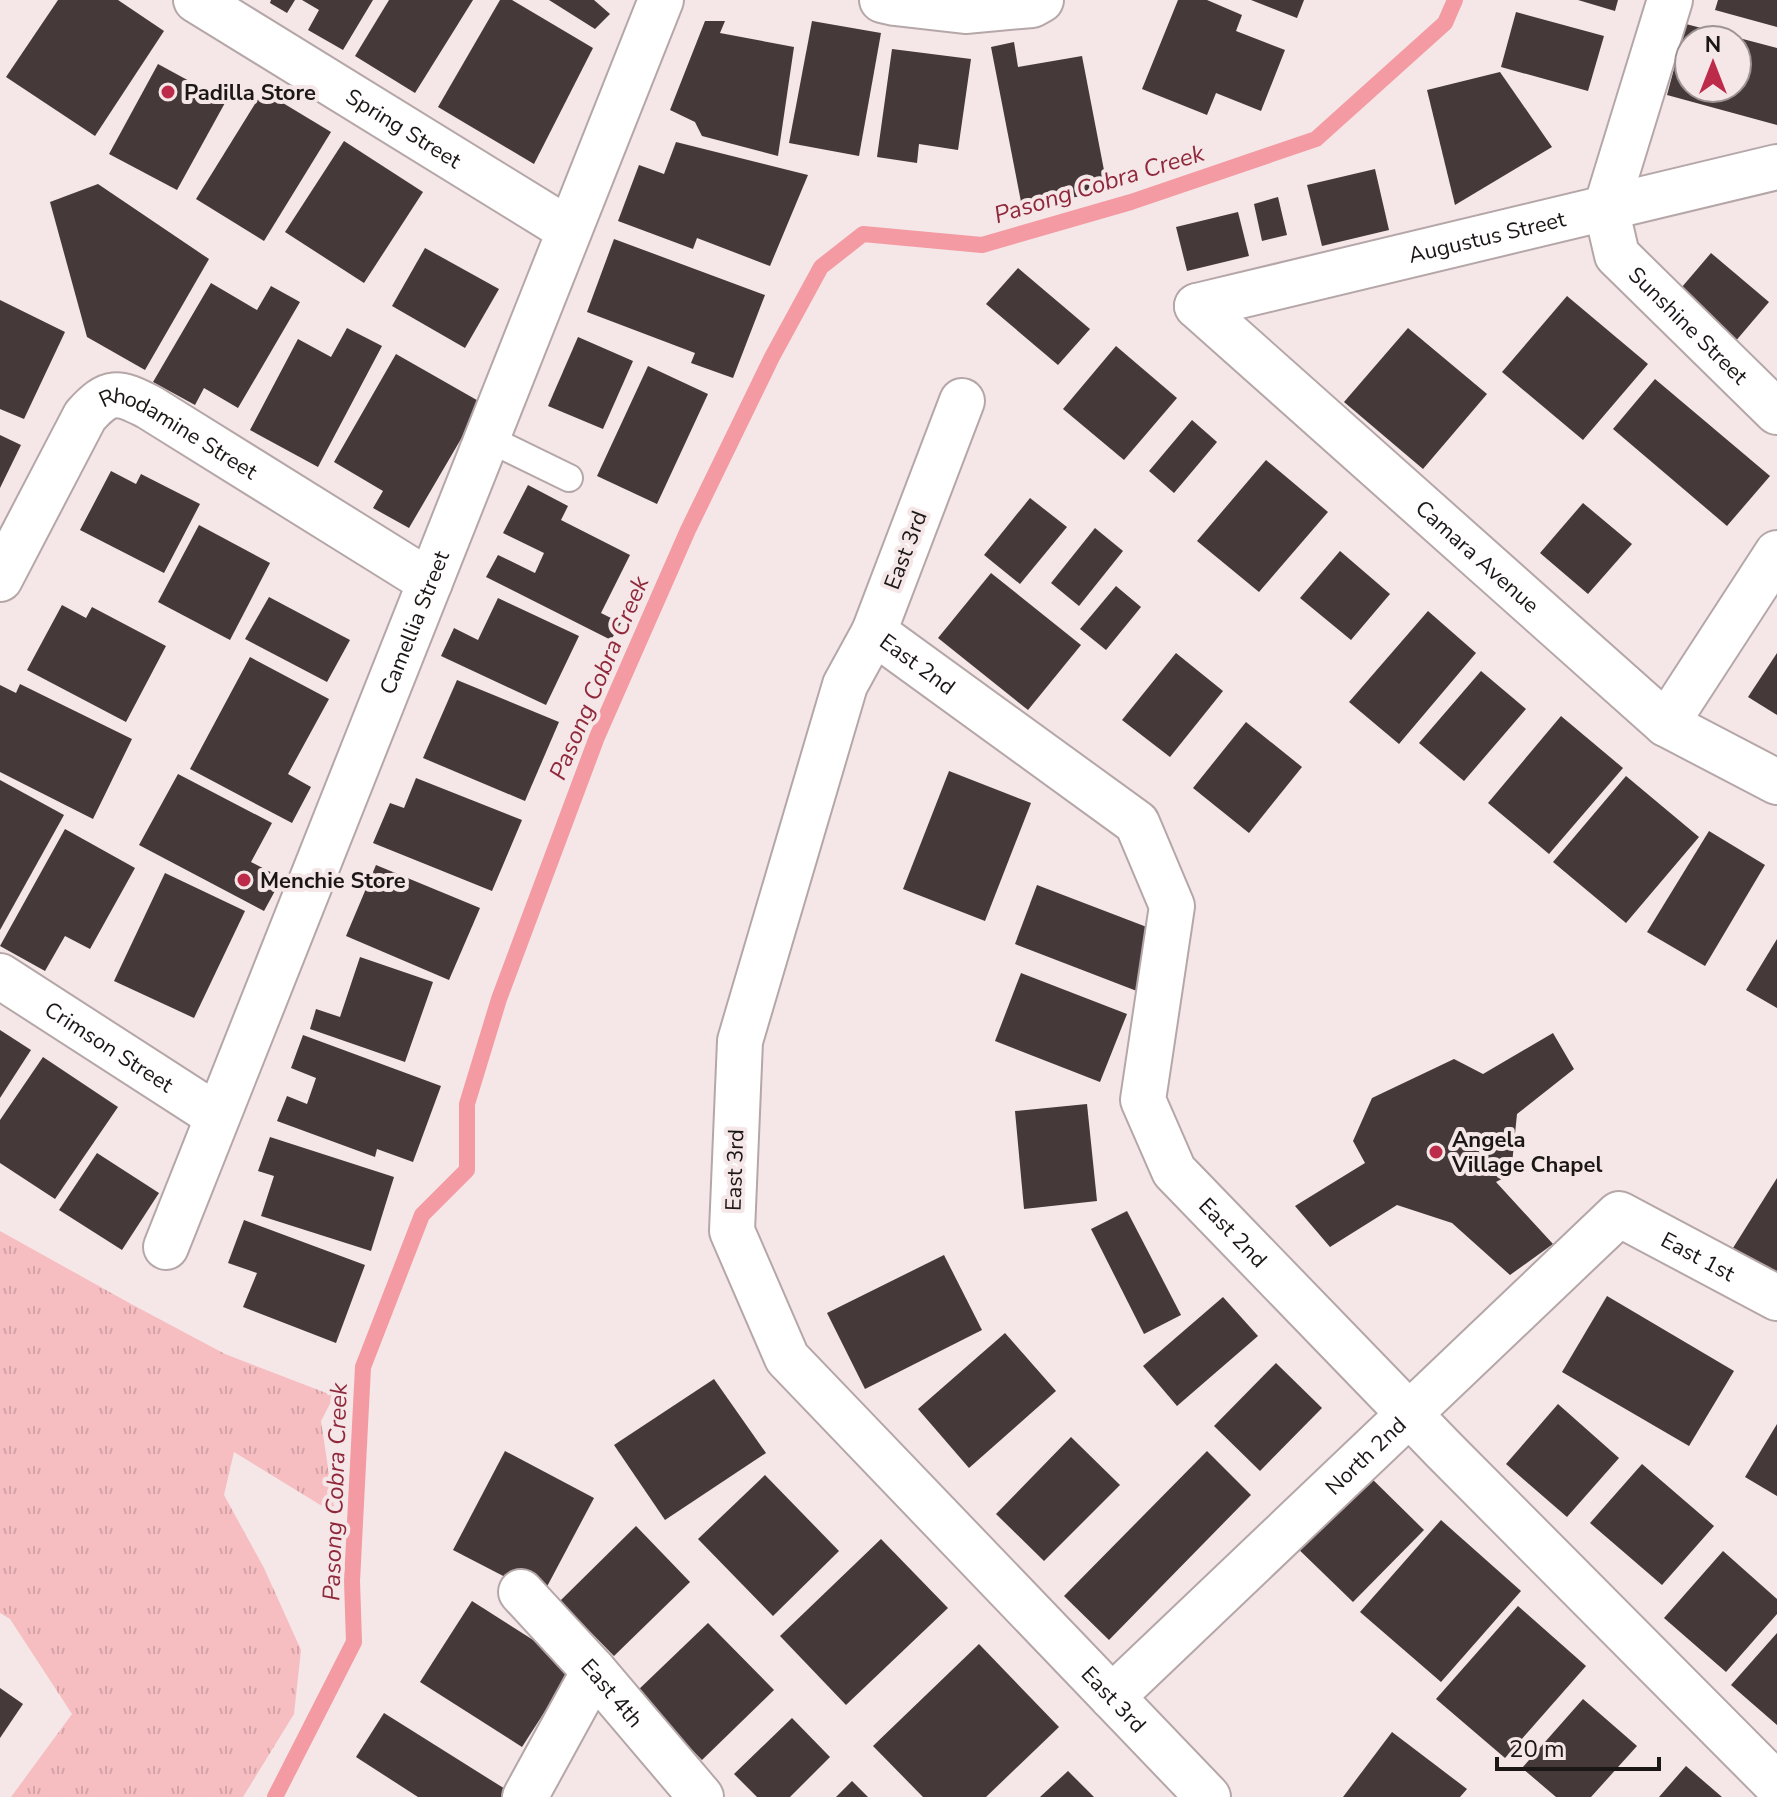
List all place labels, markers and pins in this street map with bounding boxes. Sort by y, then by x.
place label: Padilla Store [184,78,316,108]
marker: Padilla Store [159,83,177,101]
place label: Menchie Store [260,866,406,896]
marker: Menchie Store [235,871,253,889]
place label: Angela Village Chapel [1451,1125,1603,1180]
marker: Angela Village Chapel [1427,1143,1445,1161]

